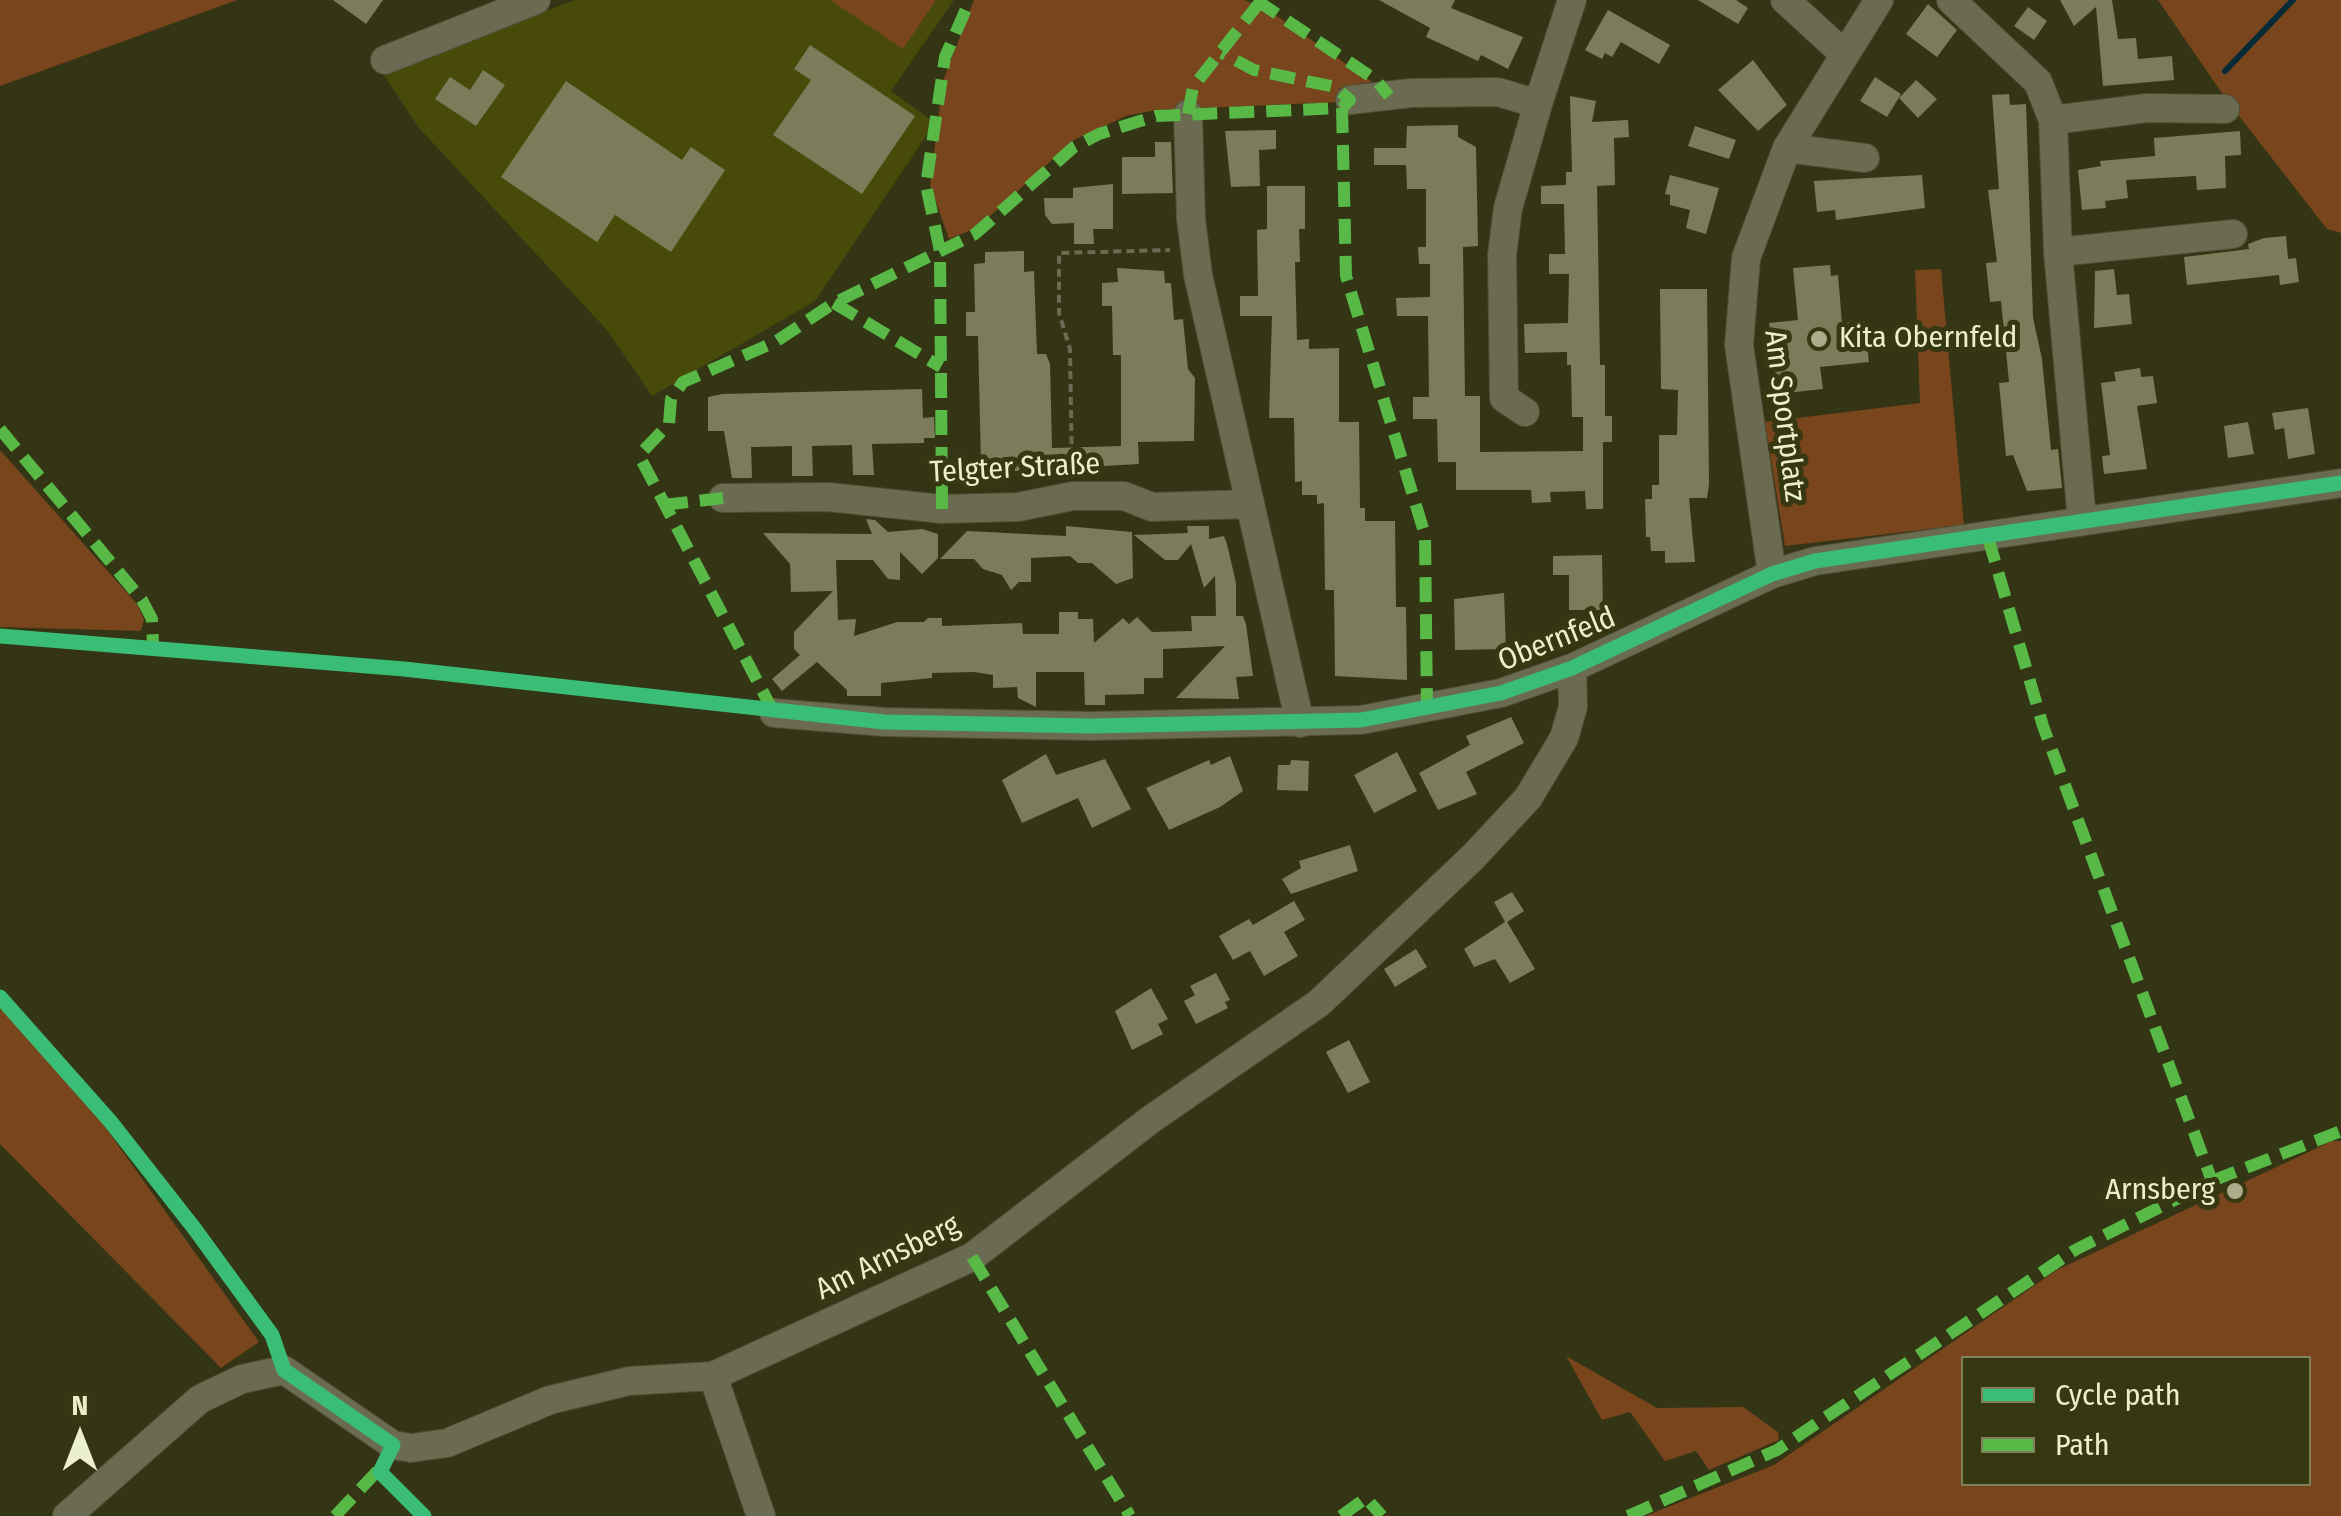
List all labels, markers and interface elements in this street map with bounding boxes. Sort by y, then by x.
place label: Kita Obernfeld [1839,321,2017,357]
street label: Am Sportplatz [1756,328,1812,504]
marker: Kita Obernfeld [1808,328,1830,350]
street label: Telgter Straße [929,447,1101,491]
street label: Obernfeld [1493,600,1621,680]
place label: Arnsberg [2105,1173,2215,1209]
marker: Arnsberg [2224,1180,2246,1202]
street label: Am Arnsberg [810,1208,966,1308]
legend [1961,1356,2311,1486]
text: Cycle path [2055,1377,2181,1413]
north arrow [30,1386,130,1486]
text: N [72,1389,88,1422]
text: Path [2055,1427,2109,1463]

